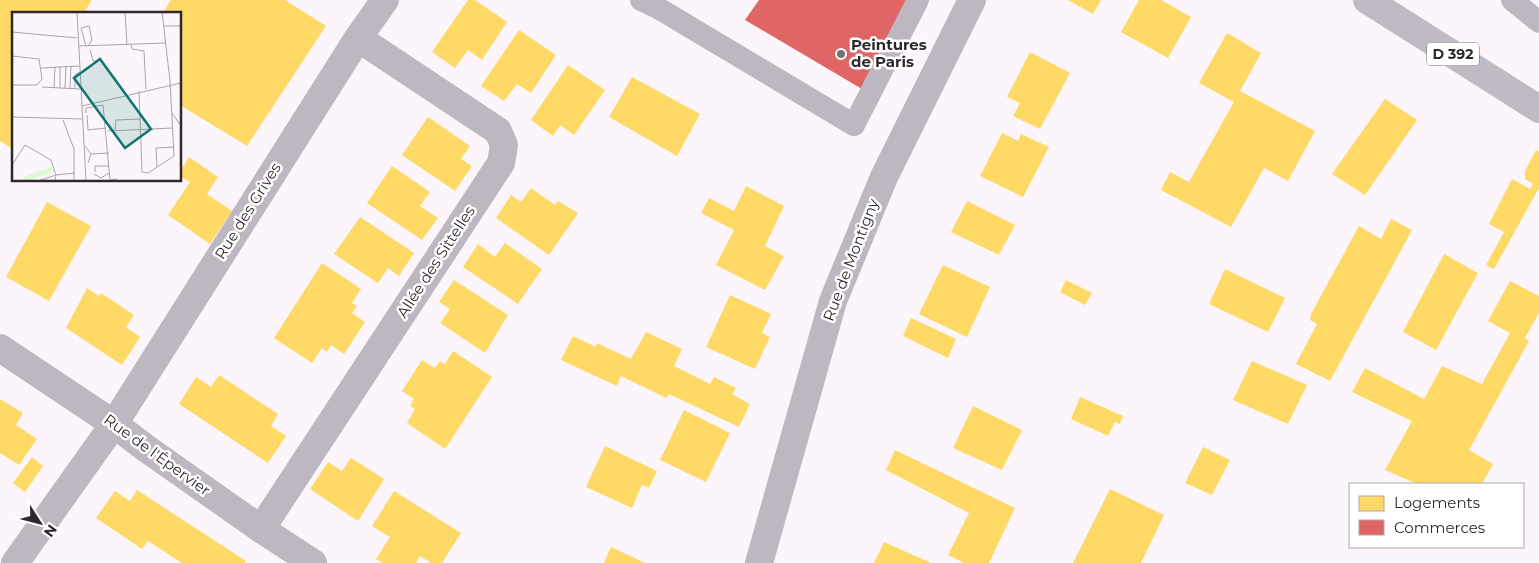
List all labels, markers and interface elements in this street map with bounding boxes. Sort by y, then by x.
inset map [12,12,181,181]
place label: Peintures de Paris [851,35,927,71]
road number: D 392 [1427,42,1479,66]
marker: Peintures de Paris [835,48,847,60]
street label: Rue des Grives [210,159,285,263]
street label: Rue de Montigny [818,195,883,324]
street label: Allée des Sittelles [392,202,479,321]
street label: Rue de l'Épervier [100,410,214,500]
legend [1349,483,1524,548]
text: Logements [1394,493,1480,512]
north arrow [15,498,65,548]
text: Commerces [1394,518,1485,537]
text: N [40,521,61,541]

